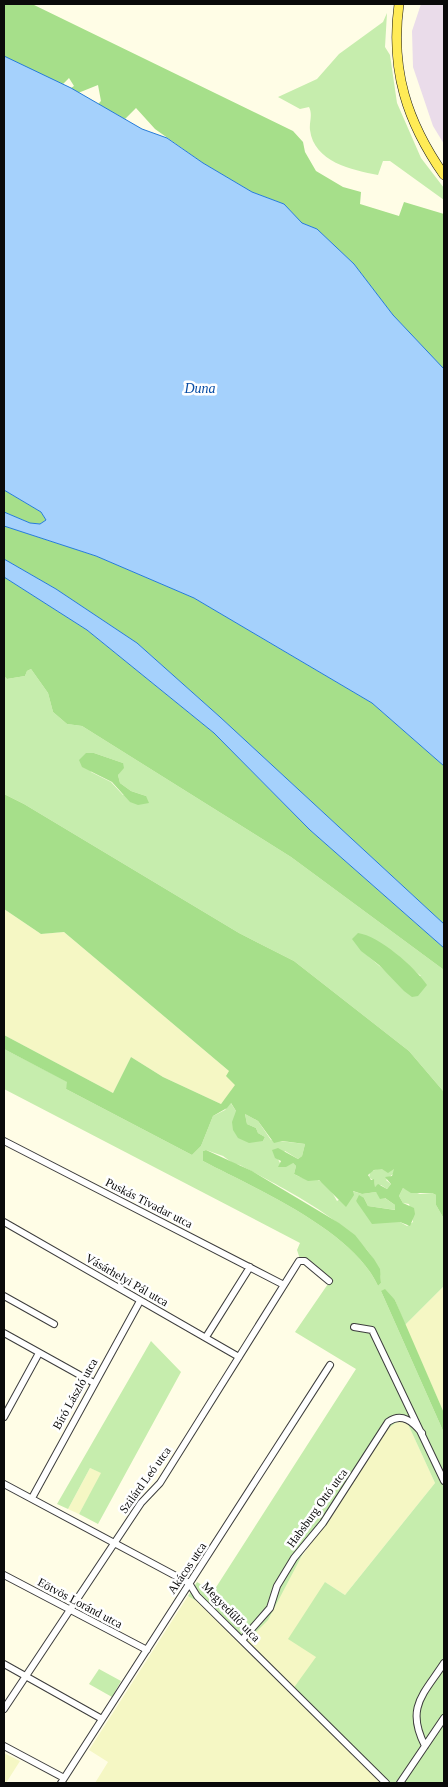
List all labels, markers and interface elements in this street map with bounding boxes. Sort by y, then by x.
water label: Duna [183,381,216,396]
street label: Puskás Tivadar utca [103,1175,196,1231]
street label: Vásárhelyi Pál utca [83,1251,171,1310]
street label: Bíró László utca [50,1355,101,1432]
street label: Szilárd Leó utca [116,1444,174,1516]
street label: Habsburg Ottó utca [284,1465,351,1550]
street label: Akácos utca [165,1539,210,1596]
street label: Eötvös Loránd utca [35,1575,125,1632]
street label: Megyedűlő utca [199,1579,263,1645]

